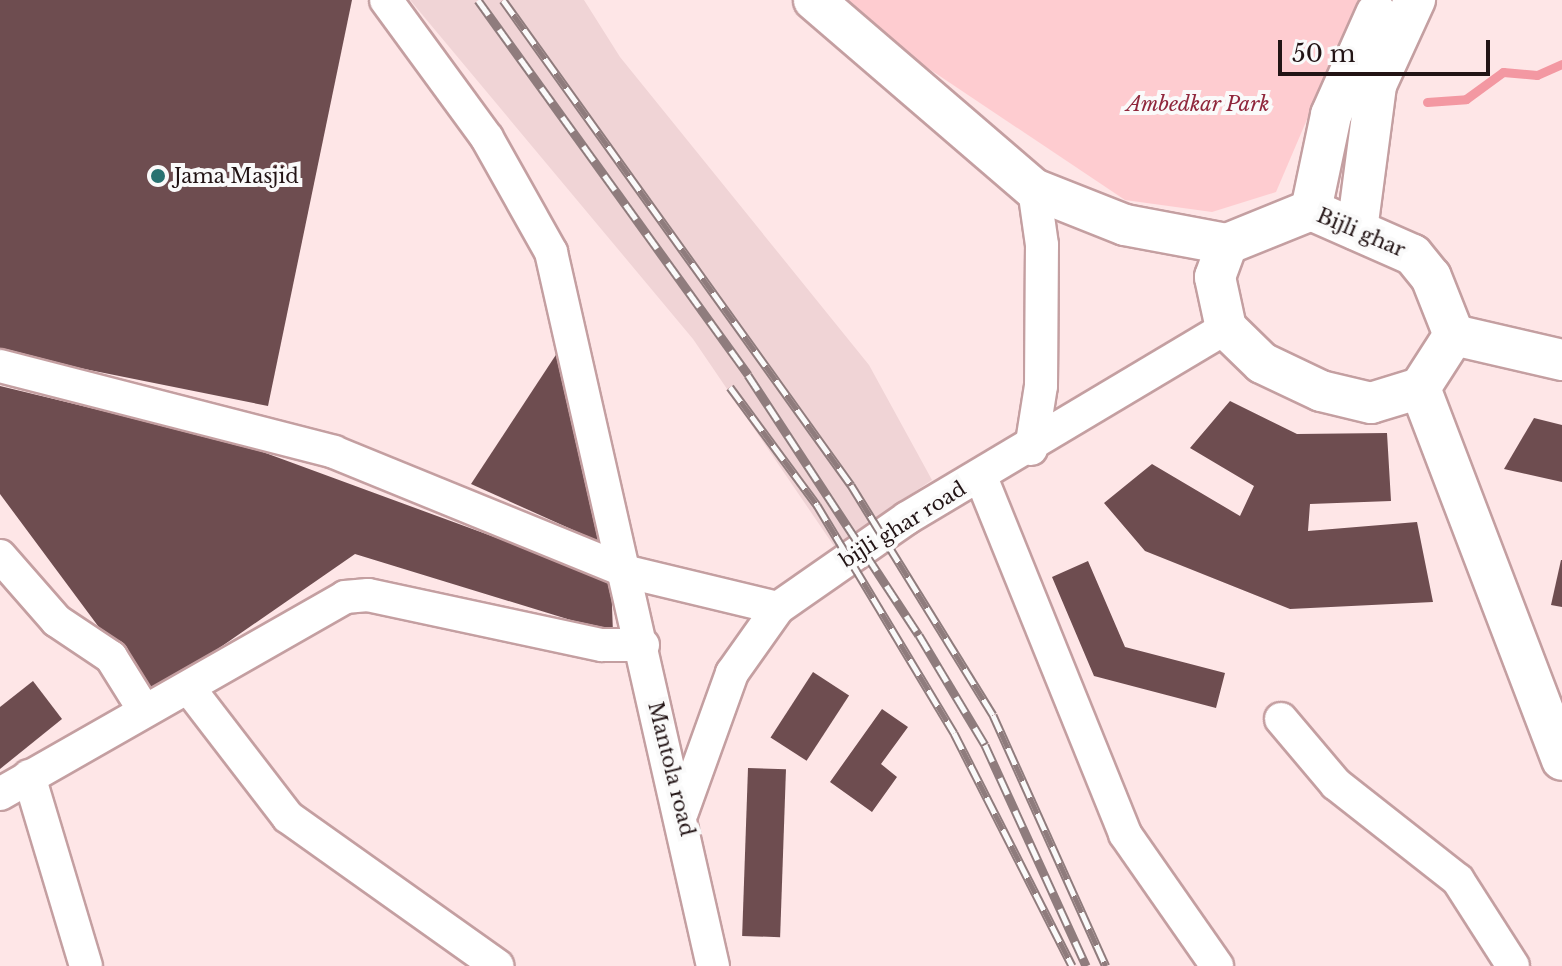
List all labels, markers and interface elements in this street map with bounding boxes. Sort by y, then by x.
scale bar [1282,24,1494,74]
text: 50 m [1292,39,1355,68]
park label: Ambedkar Park [1126,92,1270,116]
place label: Jama Masjid [174,164,299,188]
marker: Jama Masjid [149,167,167,185]
street label: Bijli ghar [1313,204,1409,262]
street label: bijli ghar road [836,477,970,573]
street label: Mantola road [643,699,699,839]

